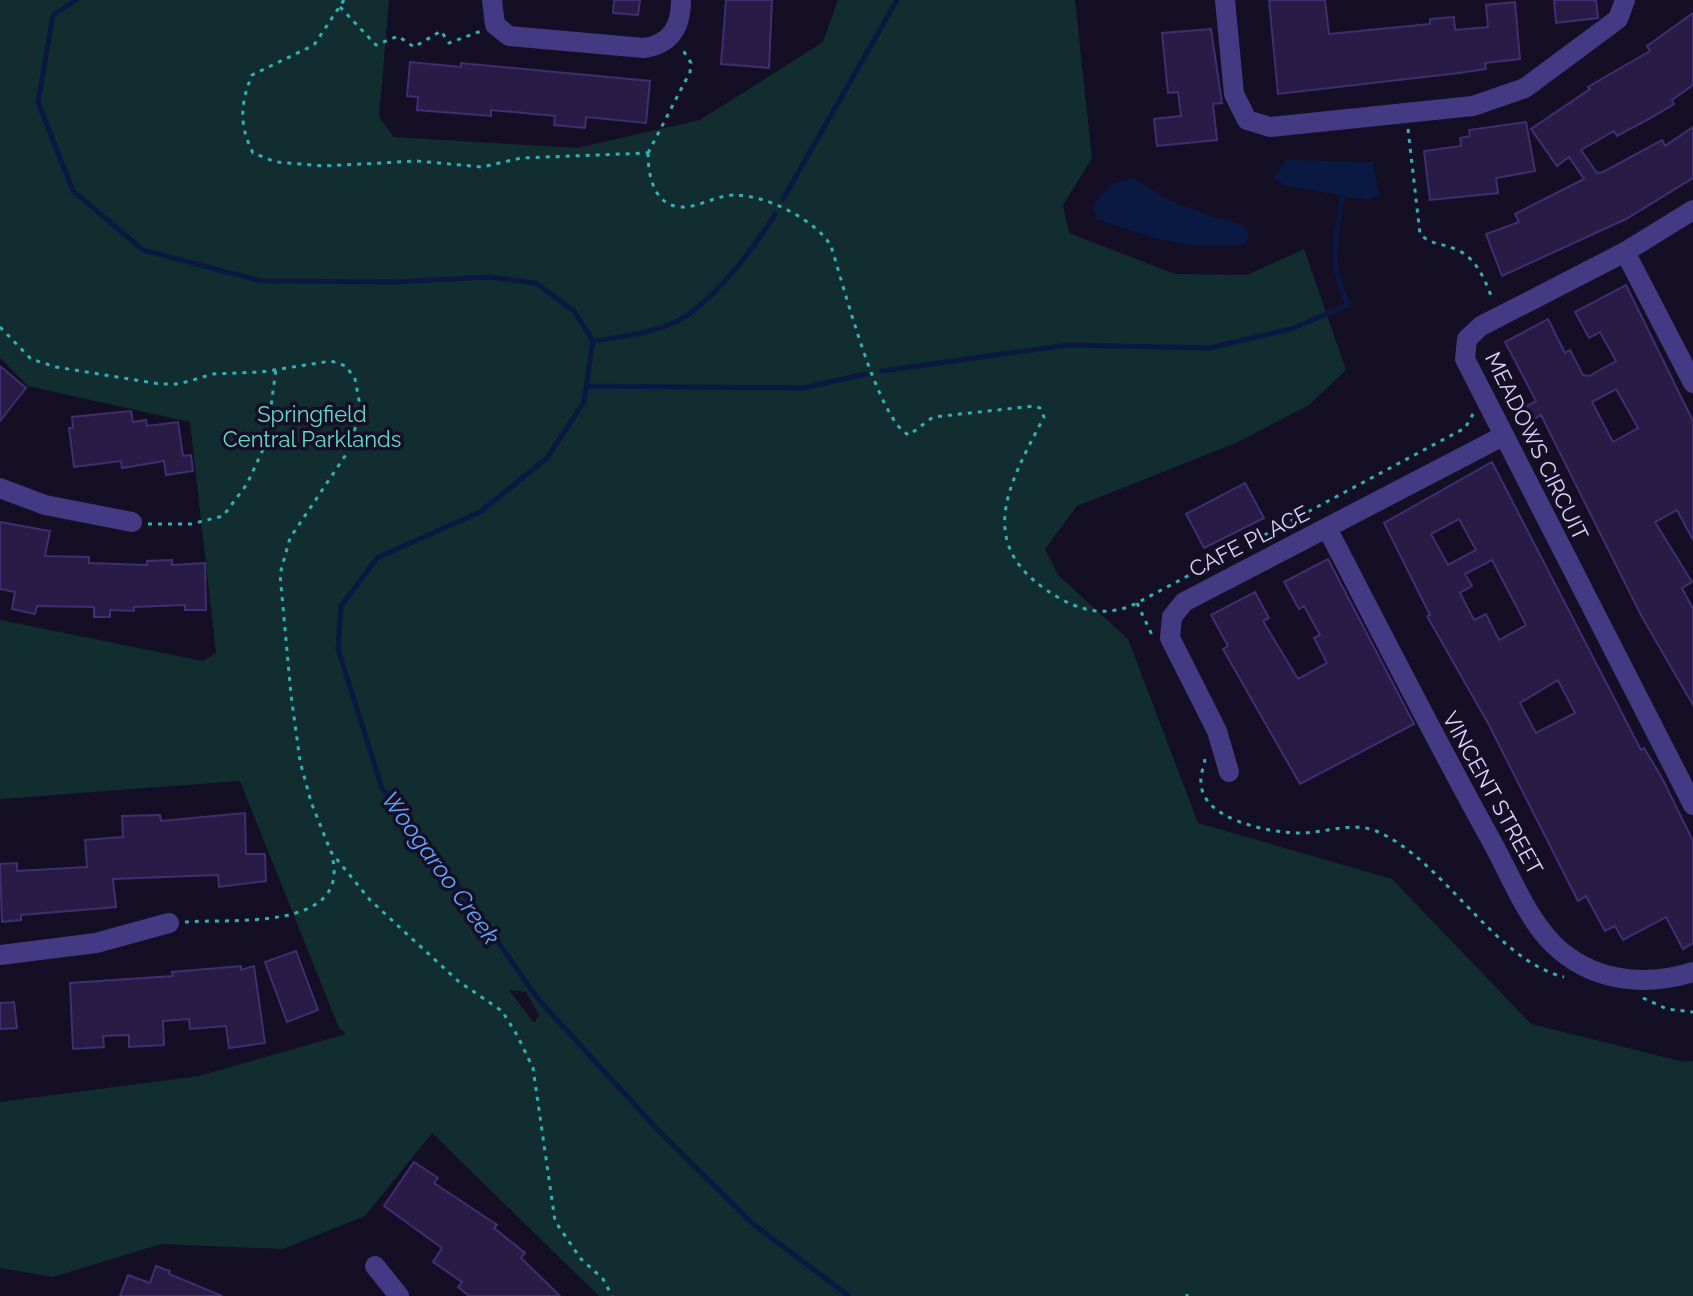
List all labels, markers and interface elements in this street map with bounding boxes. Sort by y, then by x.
street label: MEADOWS CIRCUIT [1480,348,1594,545]
park label: Springfield Central Parklands [223,401,401,452]
street label: CAFE PLACE [1185,500,1313,582]
street label: VINCENT STREET [1437,707,1549,880]
water label: Woogaroo Creek [376,786,506,950]

